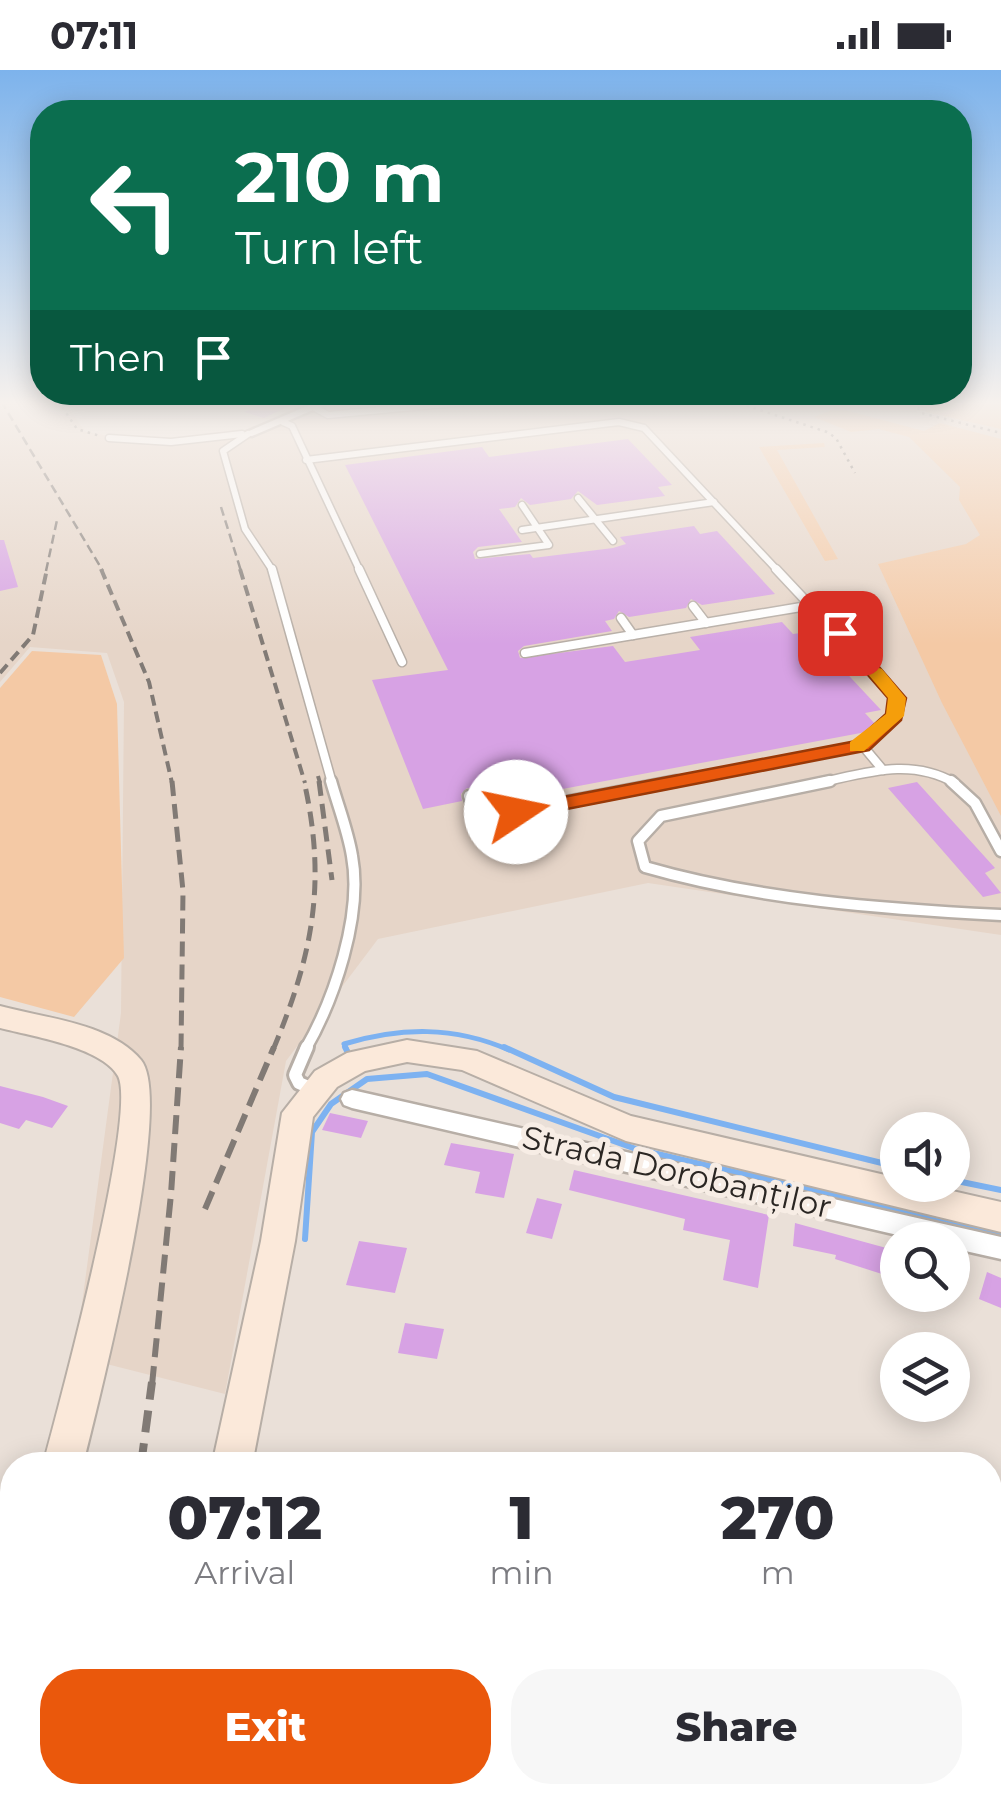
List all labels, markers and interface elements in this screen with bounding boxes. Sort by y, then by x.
text: 07:11 [50,12,138,59]
text: 210 m [235,134,445,220]
icon: left [70,140,200,270]
text: Turn left [235,220,423,275]
icon: arrive [186,330,241,385]
text: Then [70,334,166,381]
pin [798,591,883,676]
icon: arrive [813,606,868,661]
position arrow [464,760,568,864]
map controls [880,1112,970,1422]
button: sound [880,1112,970,1202]
street label: Strada Dorobanților [519,1117,836,1226]
button: search [880,1222,970,1312]
button: layers [880,1332,970,1422]
text: 07:12 [167,1481,322,1554]
text: 1 [509,1481,534,1554]
text: 270 [721,1481,835,1554]
text: Arrival [194,1553,295,1592]
text: min [489,1553,554,1592]
text: m [761,1553,795,1592]
button: Exit [40,1669,491,1784]
button: Share [511,1669,962,1784]

